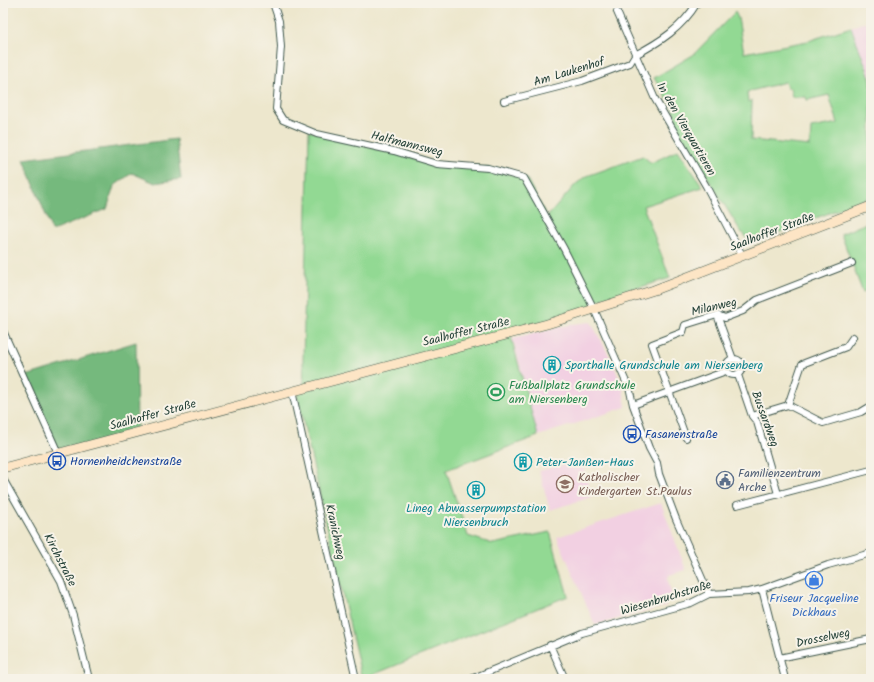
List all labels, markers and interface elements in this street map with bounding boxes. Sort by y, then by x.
street label: Am Laukenhof [531,52,608,92]
street label: In den Vierquartieren [651,78,721,180]
street label: Halfmannsweg [369,126,445,162]
street label: Saalhoffer Straße [727,207,817,257]
street label: Milanweg [689,292,739,321]
street label: Saalhoffer Straße [421,312,512,352]
building icon: Sporthalle Grundschule am Niersenberg [542,355,562,375]
place label: Sporthalle Grundschule am Niersenberg [565,356,764,375]
place label: Fußballplatz Grundschule am Niersenberg [509,376,636,409]
sports icon: Fußballplatz Grundschule am Niersenberg [486,382,506,402]
street label: Bussardweg [746,388,784,450]
street label: Saalhoffer Straße [108,394,199,436]
bus stop icon: Fasanenstraße [622,424,642,444]
place label: Fasanenstraße [645,425,718,444]
bus stop icon: Hornenheidchenstraße [47,451,67,471]
place label: Hornenheidchenstraße [70,452,182,471]
building icon: Peter-Janßen-Haus [513,452,533,472]
place label: Peter-Janßen-Haus [536,453,634,472]
place label: Familienzentrum Arche [738,464,821,497]
place label: Katholischer Kindergarten St.Paulus [578,468,692,501]
public building icon: Familienzentrum Arche [715,470,735,490]
school or university icon: Katholischer Kindergarten St.Paulus [555,474,575,494]
building icon: Lineg Abwasserpumpstation Niersenbruch [466,480,486,500]
place label: Lineg Abwasserpumpstation Niersenbruch [406,499,546,532]
street label: Kranichweg [320,502,350,562]
street label: Kirchstraße [38,530,82,590]
shop icon: Friseur Jacqueline Dickhaus [804,570,824,590]
street label: Wiesenbruchstraße [618,575,714,621]
place label: Friseur Jacqueline Dickhaus [769,589,859,622]
street label: Drosselweg [794,623,852,653]

